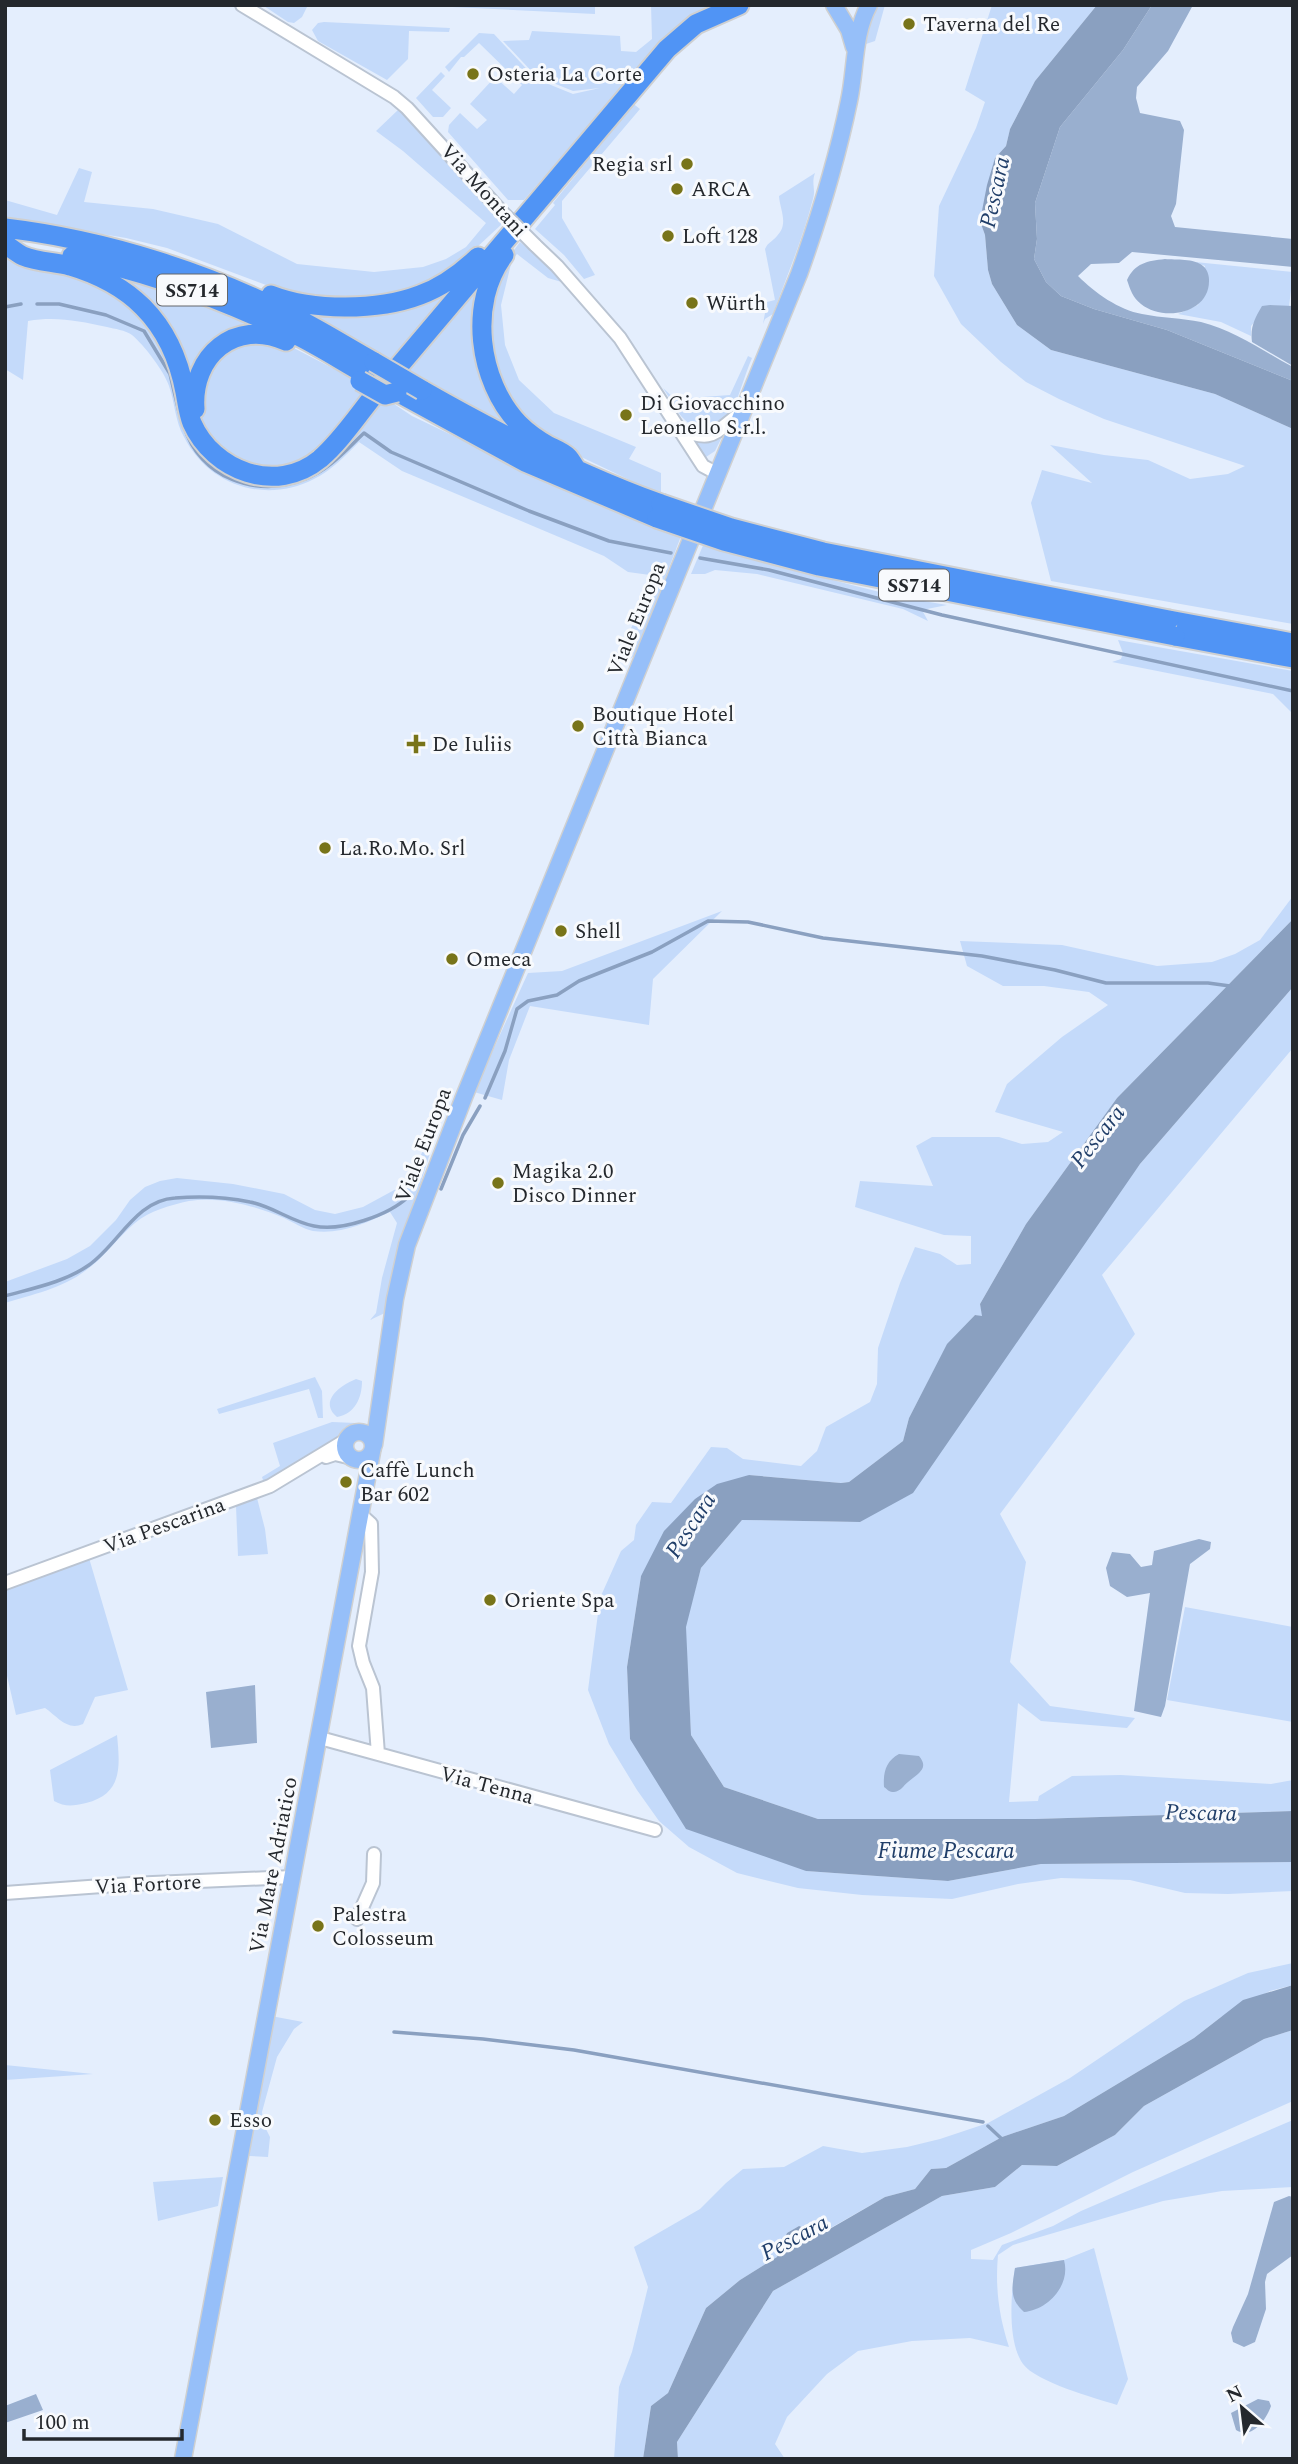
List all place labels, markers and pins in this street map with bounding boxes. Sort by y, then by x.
place label: Taverna del Re [923,9,1060,41]
marker: Taverna del Re [901,16,917,32]
place label: Osteria La Corte [487,59,642,91]
marker: Osteria La Corte [465,66,481,82]
place label: Regia srl [592,149,673,181]
marker: Regia srl [679,156,695,172]
place label: ARCA [691,174,751,206]
marker: ARCA [669,181,685,197]
place label: Loft 128 [682,221,758,253]
marker: Loft 128 [660,228,676,244]
place label: Würth [706,288,766,320]
marker: Würth [684,295,700,311]
place label: Di Giovacchino Leonello S.r.l. [640,388,785,444]
marker: Di Giovacchino Leonello S.r.l. [618,407,634,423]
place label: Boutique Hotel Città Bianca [592,699,734,755]
marker: Boutique Hotel Città Bianca [570,718,586,734]
place label: De Iuliis [432,729,512,761]
marker: De Iuliis [406,734,426,754]
place label: La.Ro.Mo. Srl [339,833,465,865]
marker: La.Ro.Mo. Srl [317,840,333,856]
place label: Shell [575,916,621,948]
marker: Shell [553,923,569,939]
place label: Omeca [466,944,532,976]
marker: Omeca [444,951,460,967]
place label: Magika 2.0 Disco Dinner [512,1156,636,1212]
marker: Magika 2.0 Disco Dinner [490,1175,506,1191]
place label: Caffè Lunch Bar 602 [360,1455,475,1511]
marker: Caffè Lunch Bar 602 [338,1474,354,1490]
place label: Oriente Spa [504,1585,615,1617]
marker: Oriente Spa [482,1592,498,1608]
place label: Palestra Colosseum [332,1899,434,1955]
marker: Palestra Colosseum [310,1918,326,1934]
place label: Esso [229,2105,272,2137]
marker: Esso [207,2112,223,2128]

